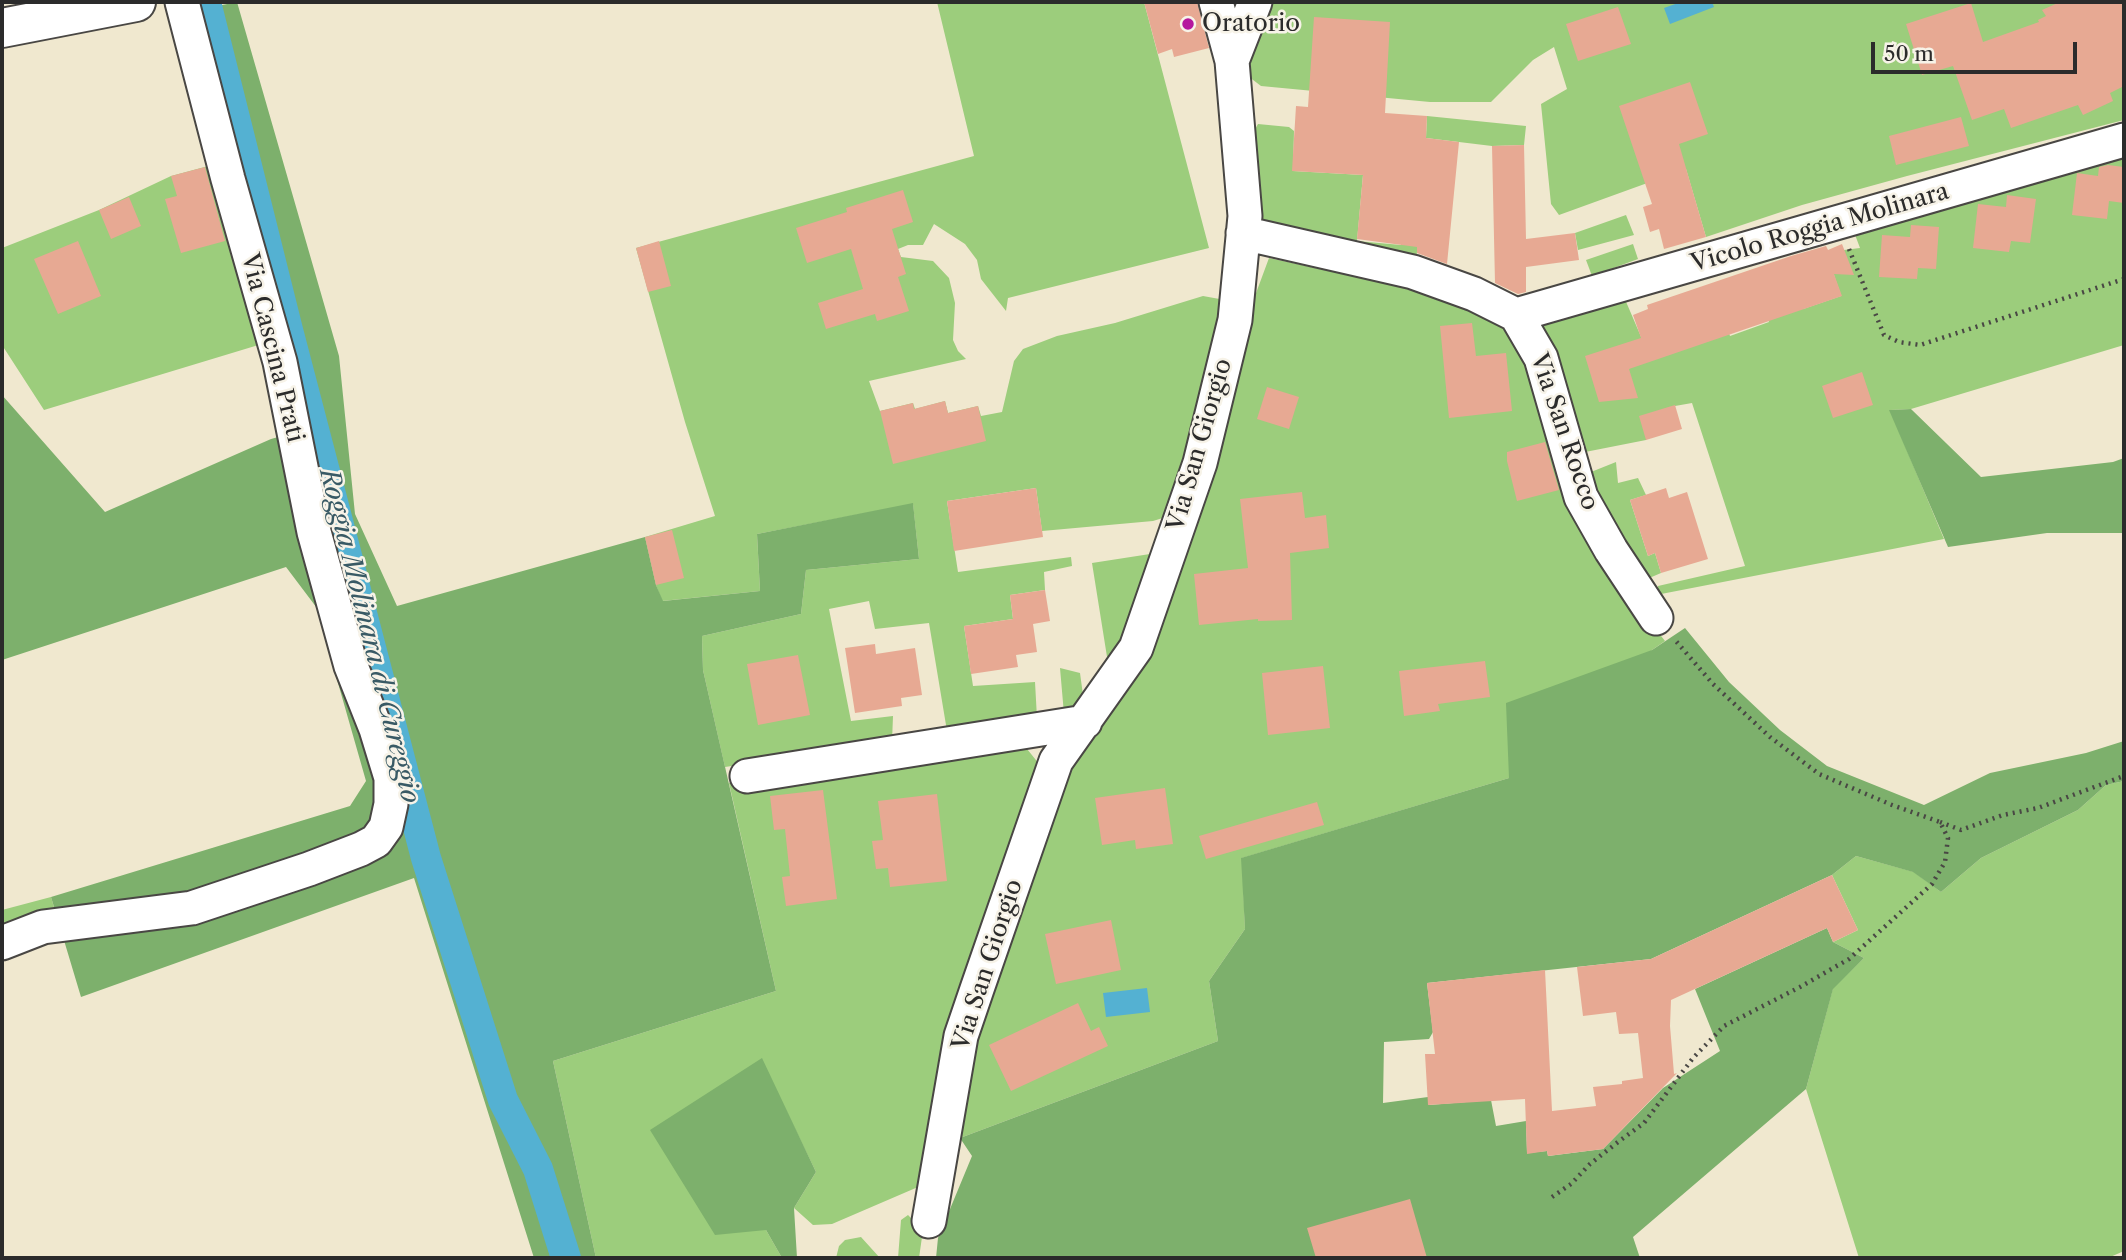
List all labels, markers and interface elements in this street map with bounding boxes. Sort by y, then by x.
place label: Oratorio [1202,10,1300,38]
marker: Oratorio [1180,16,1196,32]
scale bar [1874,28,2080,72]
text: 50 m [1884,41,1934,66]
street label: Vicolo Roggia Molinara [1688,177,1952,279]
street label: Via Cascina Prati [235,251,309,445]
street label: Via San Rocco [1524,350,1604,514]
street label: Via San Giorgio [1162,355,1238,535]
water label: Roggia Molinara di Cureggio [312,465,426,807]
street label: Via San Giorgio [947,876,1029,1054]

